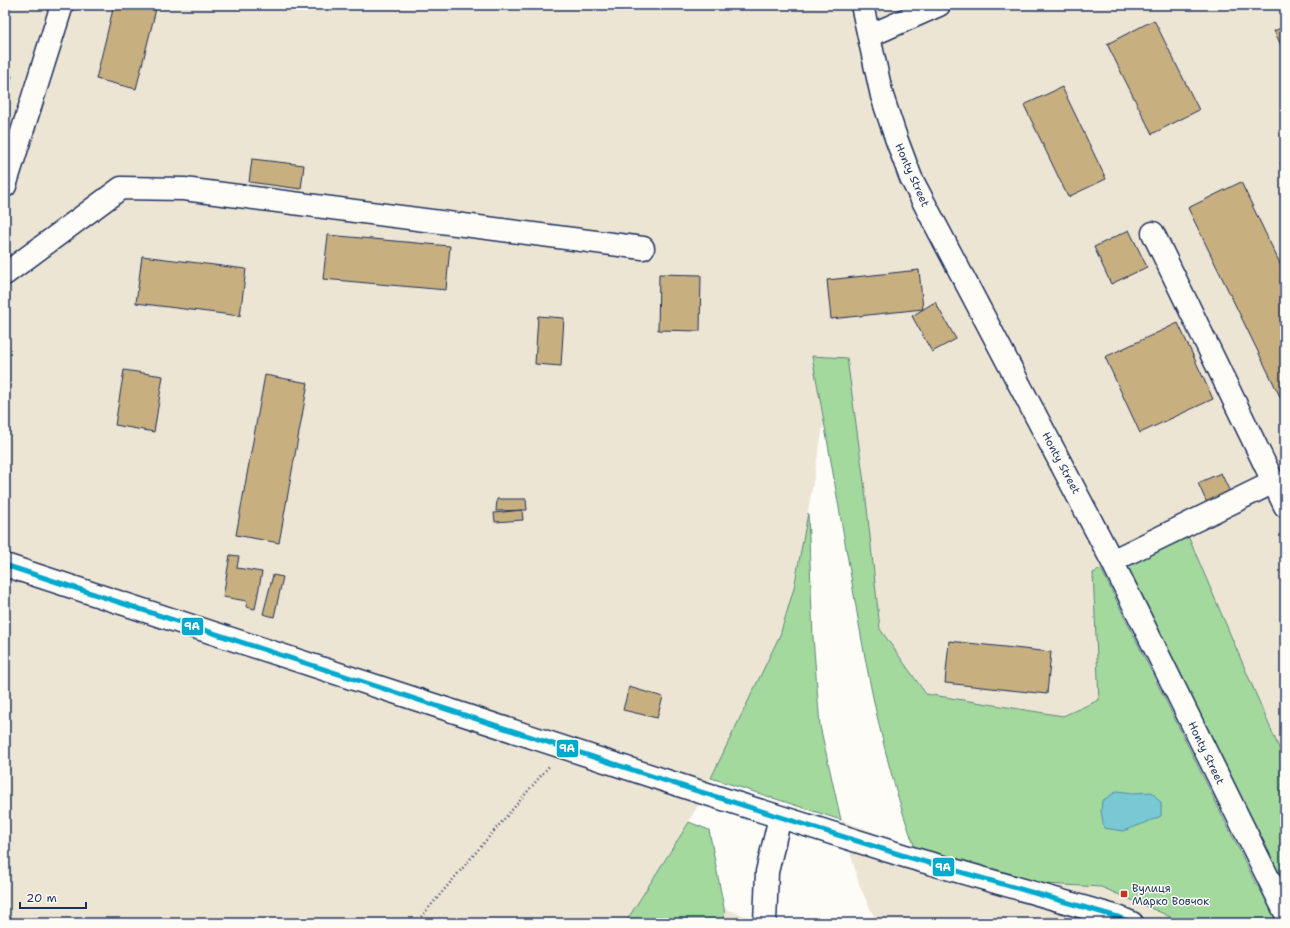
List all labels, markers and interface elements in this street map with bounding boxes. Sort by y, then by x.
street label: Honty Street [891,141,933,209]
street label: Honty Street [1038,429,1084,497]
line badge: 9А [181,617,204,636]
text: 9А [184,619,201,634]
street label: Honty Street [1184,719,1228,787]
line badge: 9А [556,739,579,758]
text: 9А [559,741,576,756]
line badge: 9А [932,857,955,877]
text: 9А [935,860,952,875]
place label: Вулиця Марко Вовчок [1132,881,1209,909]
scale bar [20,884,86,910]
marker: Вулиця Марко Вовчок [1119,889,1129,899]
text: 20 m [26,890,57,906]

